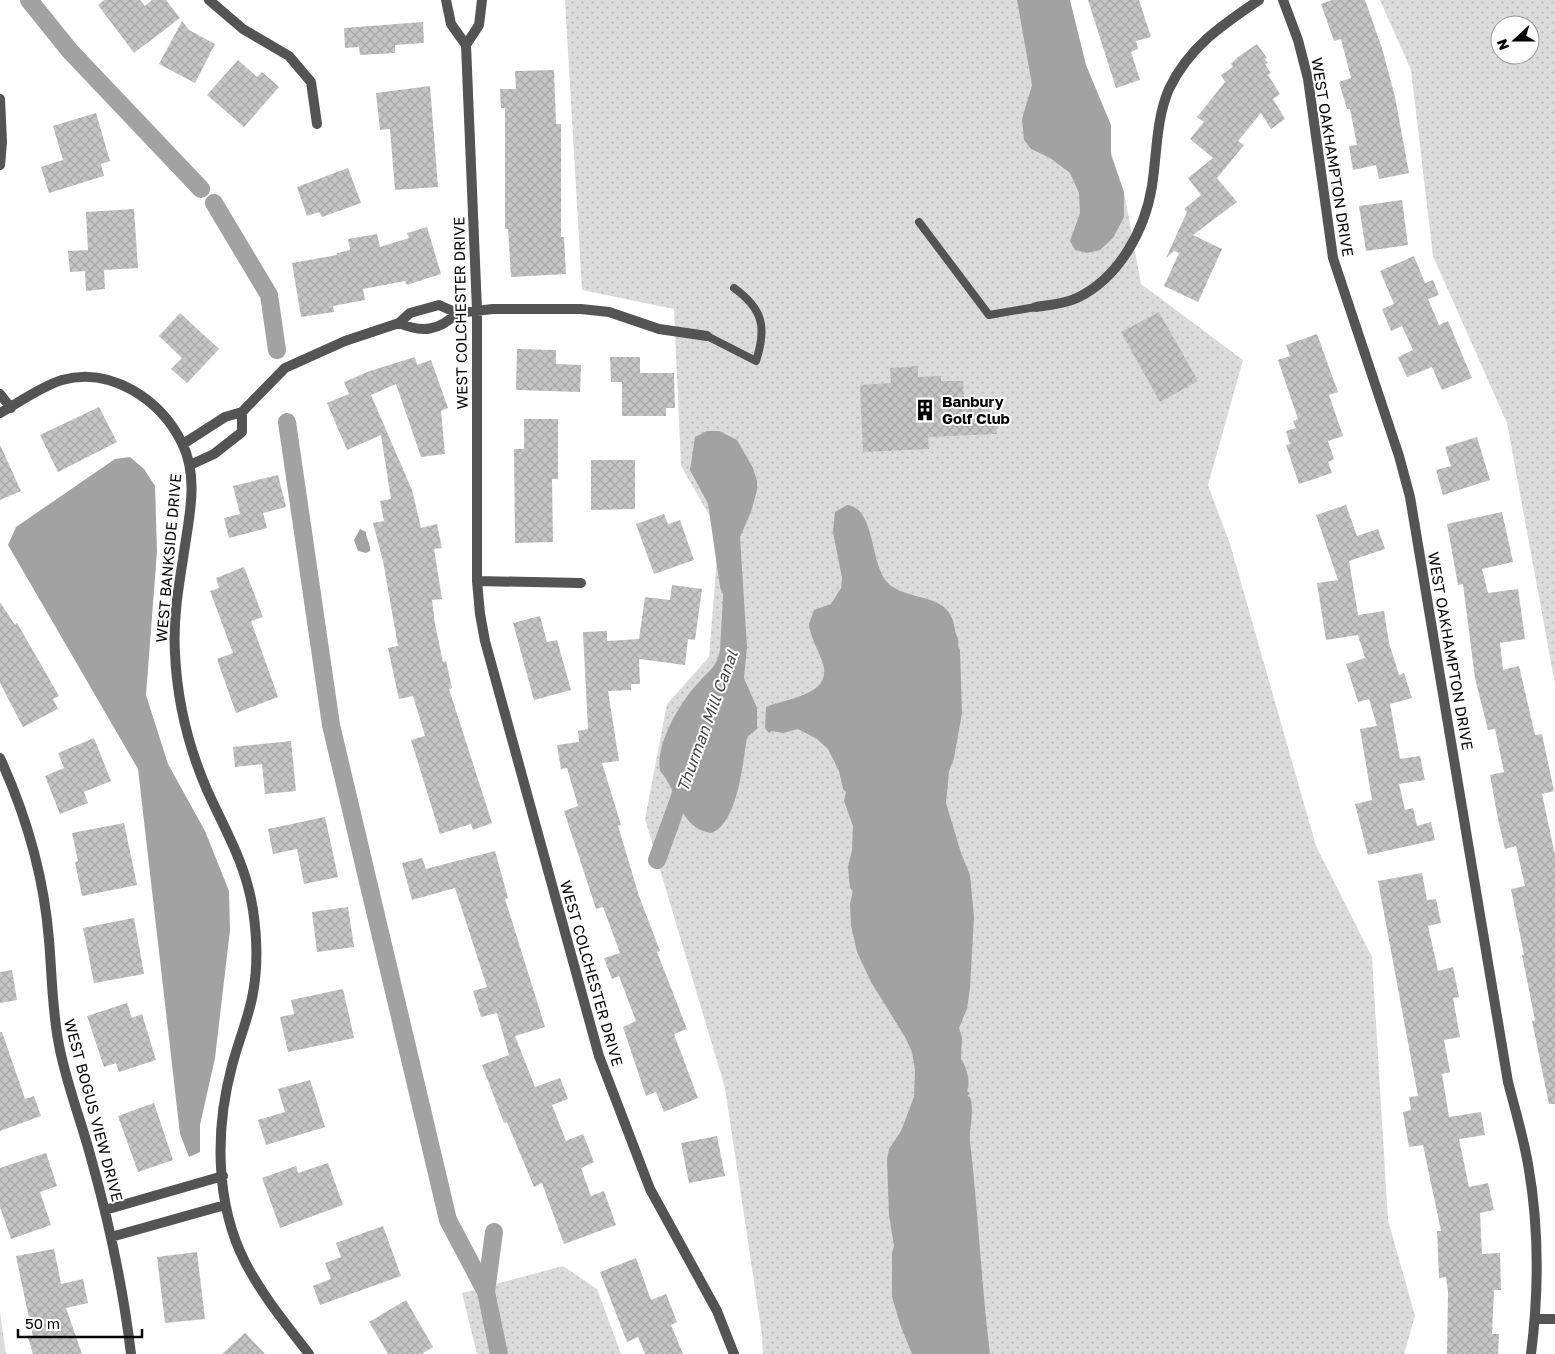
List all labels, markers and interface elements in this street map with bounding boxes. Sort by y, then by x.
north arrow [1490,15,1540,65]
text: N [1493,37,1512,53]
street label: WEST OAKHAMPTON DRIVE [1308,56,1358,258]
street label: WEST COLCHESTER DRIVE [449,217,471,409]
place label: Banbury Golf Club [942,392,1010,427]
building icon: Banbury Golf Club [912,397,938,423]
street label: WEST BANKSIDE DRIVE [152,473,184,643]
street label: WEST OAKHAMPTON DRIVE [1425,550,1477,752]
water label: Thurman Mill Canal [672,647,742,794]
street label: WEST COLCHESTER DRIVE [557,878,627,1068]
street label: WEST BOGUS VIEW DRIVE [61,1017,127,1203]
scale bar [18,1306,141,1338]
text: 50 m [25,1314,60,1332]

